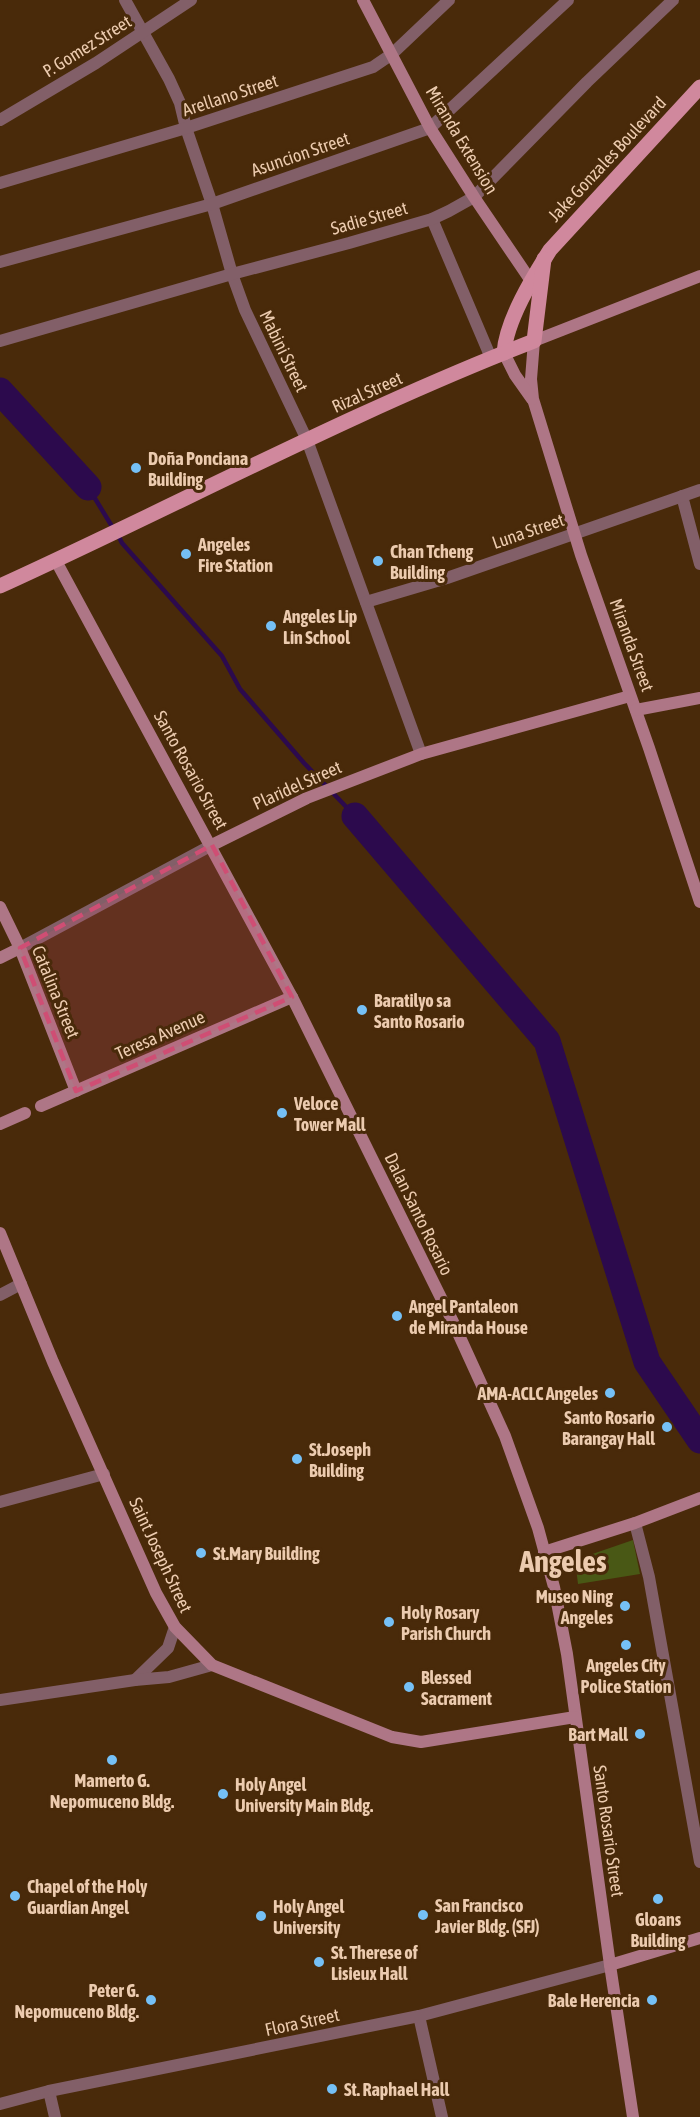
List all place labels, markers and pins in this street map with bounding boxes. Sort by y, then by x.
place label: Doña Ponciana Building [148,448,248,490]
marker: Doña Ponciana Building [129,461,143,475]
place label: Angeles Fire Station [197,534,273,576]
place label: Chan Tcheng Building [390,541,474,583]
marker: Angeles Fire Station [179,547,193,561]
marker: Chan Tcheng Building [371,554,385,568]
place label: Angeles Lip Lin School [282,606,357,648]
marker: Angeles Lip Lin School [264,619,278,633]
place label: Baratilyo sa Santo Rosario [374,990,465,1032]
marker: Baratilyo sa Santo Rosario [355,1003,369,1017]
place label: Veloce Tower Mall [293,1093,366,1135]
marker: Veloce Tower Mall [275,1106,289,1120]
place label: Angel Pantaleon de Miranda House [408,1296,528,1338]
marker: Angel Pantaleon de Miranda House [390,1309,404,1323]
place label: AMA-ACLC Angeles [476,1383,599,1404]
marker: AMA-ACLC Angeles [603,1386,617,1400]
place label: Santo Rosario Barangay Hall [562,1407,655,1449]
marker: Santo Rosario Barangay Hall [660,1420,674,1434]
place label: St.Joseph Building [309,1439,371,1481]
marker: St.Joseph Building [290,1452,304,1466]
place label: St.Mary Building [213,1543,320,1564]
marker: St.Mary Building [194,1546,208,1560]
place label: Museo Ning Angeles [536,1586,614,1628]
marker: Museo Ning Angeles [618,1599,632,1613]
place label: Holy Rosary Parish Church [401,1602,491,1644]
marker: Holy Rosary Parish Church [382,1615,396,1629]
marker: Angeles City Police Station [619,1638,633,1652]
place label: Angeles City Police Station [581,1655,672,1697]
place label: Blessed Sacrament [421,1667,493,1709]
marker: Blessed Sacrament [402,1680,416,1694]
place label: Bart Mall [568,1724,628,1745]
marker: Bart Mall [633,1727,647,1741]
marker: Mamerto G. Nepomuceno Bldg. [105,1753,119,1767]
place label: Mamerto G. Nepomuceno Bldg. [50,1770,174,1812]
place label: Holy Angel University Main Bldg. [235,1774,373,1816]
marker: Holy Angel University Main Bldg. [216,1787,230,1801]
place label: Chapel of the Holy Guardian Angel [27,1876,148,1918]
marker: Chapel of the Holy Guardian Angel [8,1889,22,1903]
marker: Gloans Building [651,1892,665,1906]
place label: San Francisco Javier Bldg. (SFJ) [434,1895,540,1937]
place label: Holy Angel University [273,1896,344,1938]
marker: San Francisco Javier Bldg. (SFJ) [416,1908,430,1922]
marker: Holy Angel University [254,1909,268,1923]
place label: Gloans Building [630,1909,686,1951]
place label: St. Therese of Lisieux Hall [331,1942,419,1984]
marker: St. Therese of Lisieux Hall [312,1955,326,1969]
place label: Peter G. Nepomuceno Bldg. [14,1980,139,2022]
place label: Bale Herencia [548,1990,640,2011]
marker: Peter G. Nepomuceno Bldg. [144,1993,158,2007]
marker: Bale Herencia [645,1993,659,2007]
place label: St. Raphael Hall [344,2079,449,2100]
marker: St. Raphael Hall [325,2082,339,2096]

